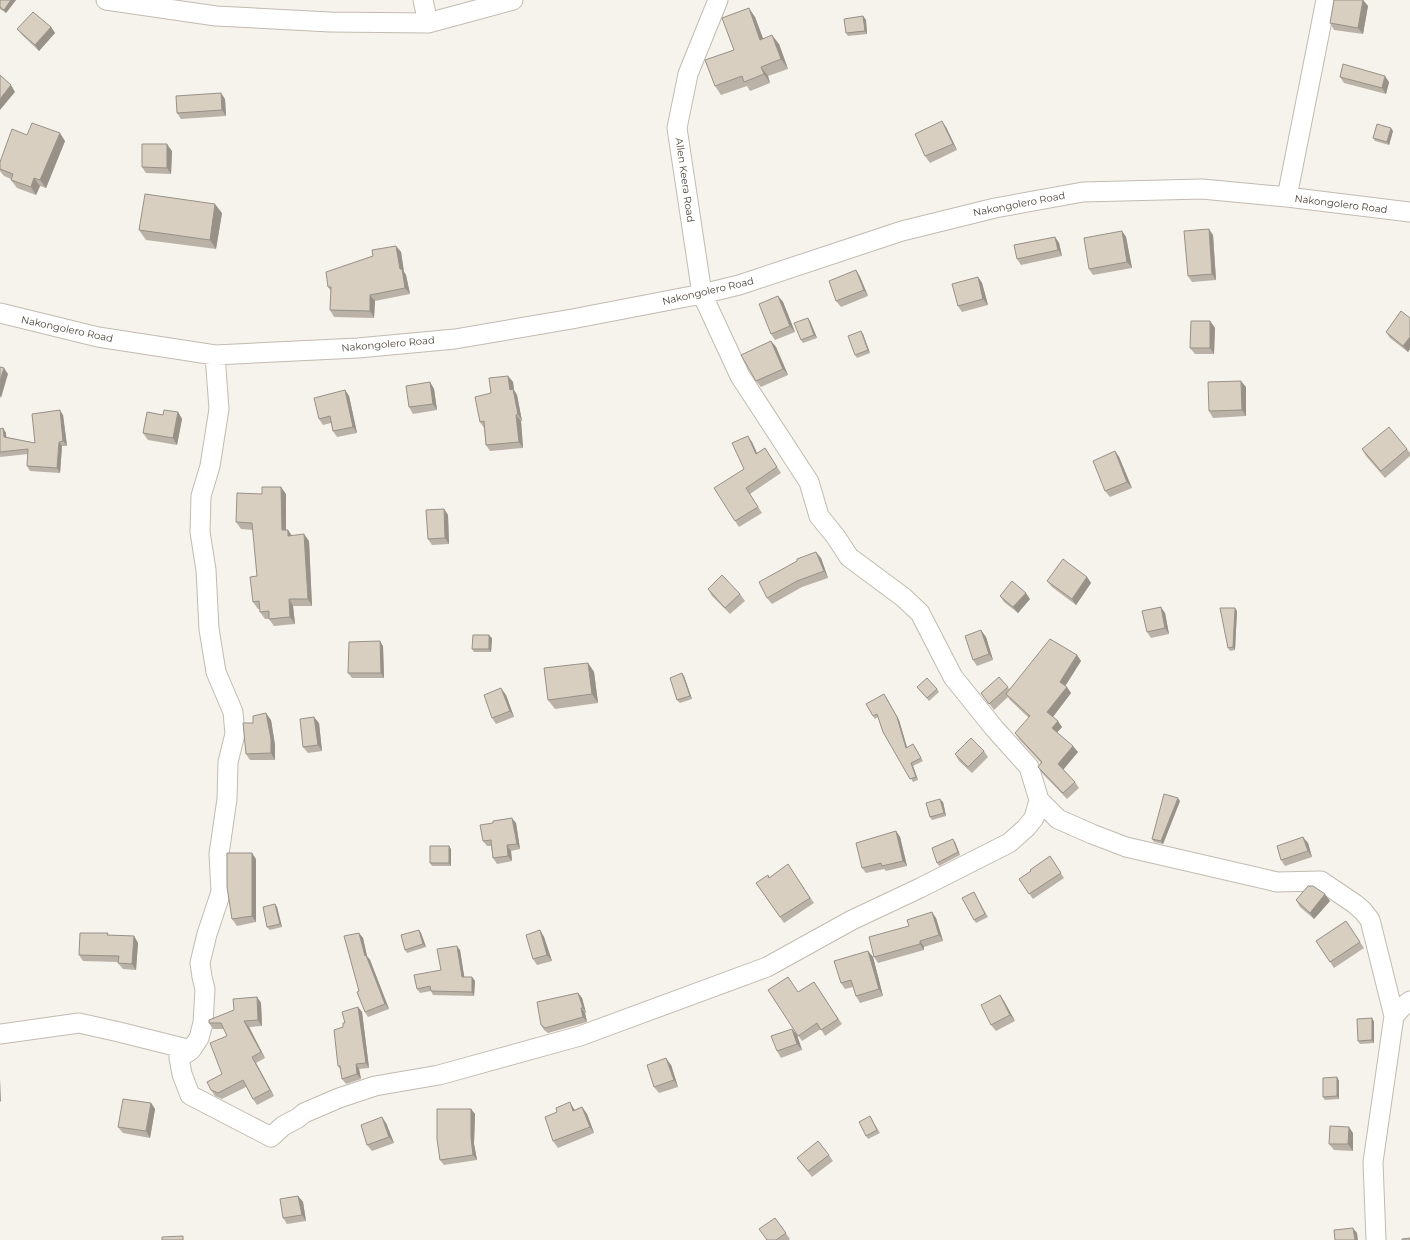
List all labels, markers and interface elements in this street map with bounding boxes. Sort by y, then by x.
street label: Allen Keera Road [673,137,697,223]
street label: Nakongolero Road [972,189,1066,219]
street label: Nakongolero Road [1294,192,1388,216]
street label: Nakongolero Road [661,274,755,308]
street label: Nakongolero Road [20,313,114,345]
street label: Nakongolero Road [341,333,435,355]

